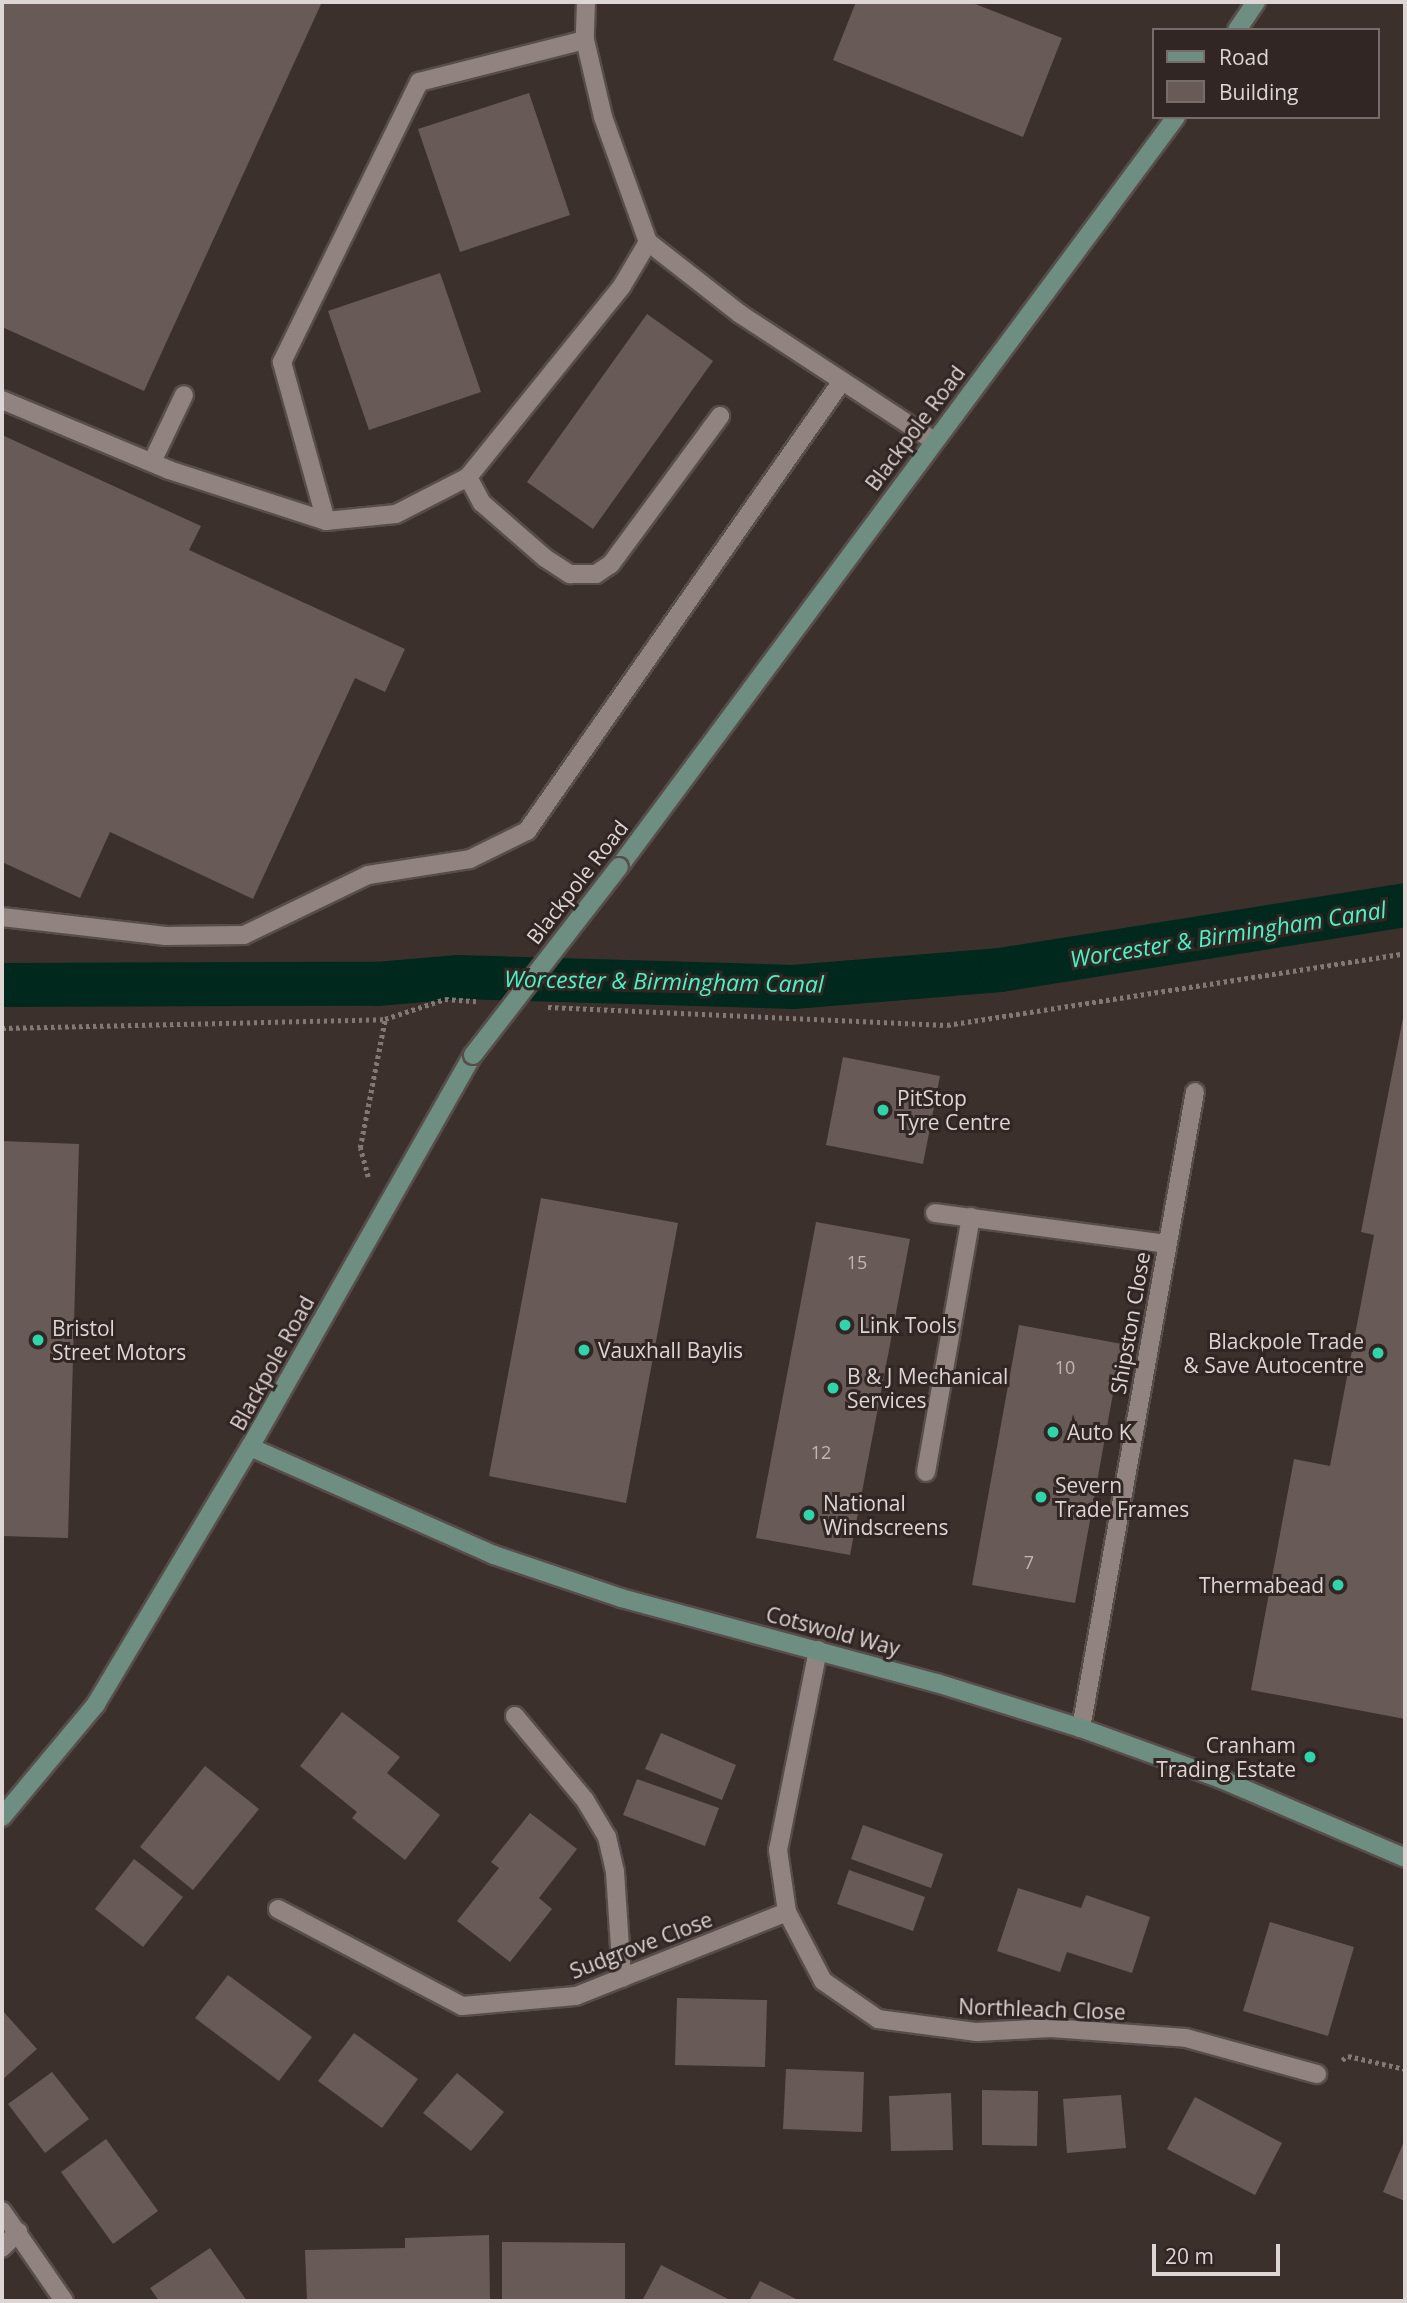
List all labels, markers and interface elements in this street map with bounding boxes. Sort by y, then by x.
legend [1152,28,1379,119]
text: Road [1219,43,1269,71]
text: Building [1219,78,1298,106]
street label: Blackpole Road [860,361,970,495]
street label: Blackpole Road [521,815,633,949]
water label: Worcester & Birmingham Canal [1068,895,1388,973]
water label: Worcester & Birmingham Canal [504,964,824,998]
place label: PitStop Tyre Centre [897,1085,1011,1135]
marker: PitStop Tyre Centre [875,1102,891,1118]
street label: Shipston Close [1105,1250,1155,1396]
house number: 15 [847,1251,867,1273]
street label: Blackpole Road [225,1291,319,1435]
place label: Link Tools [859,1312,957,1338]
place label: Bristol Street Motors [52,1315,186,1365]
marker: Link Tools [837,1317,853,1333]
place label: Blackpole Trade & Save Autocentre [1183,1328,1364,1378]
marker: Bristol Street Motors [30,1332,46,1348]
place label: Vauxhall Baylis [598,1337,743,1363]
marker: Vauxhall Baylis [576,1342,592,1358]
marker: Blackpole Trade & Save Autocentre [1370,1345,1386,1361]
house number: 10 [1055,1356,1075,1378]
place label: B & J Mechanical Services [847,1363,1008,1413]
marker: B & J Mechanical Services [825,1380,841,1396]
place label: Auto K [1067,1419,1132,1445]
marker: Auto K [1045,1424,1061,1440]
house number: 12 [811,1441,831,1463]
place label: Severn Trade Frames [1055,1472,1189,1522]
marker: Severn Trade Frames [1033,1489,1049,1505]
place label: National Windscreens [823,1490,949,1540]
marker: National Windscreens [801,1507,817,1523]
house number: 7 [1024,1551,1034,1573]
place label: Thermabead [1199,1572,1324,1598]
marker: Thermabead [1330,1577,1346,1593]
street label: Cotswold Way [763,1601,903,1661]
place label: Cranham Trading Estate [1156,1732,1296,1782]
marker: Cranham Trading Estate [1302,1749,1318,1765]
street label: Sudgrove Close [566,1906,716,1984]
street label: Northleach Close [958,1993,1126,2025]
scale bar [1155,2230,1283,2274]
text: 20 m [1165,2242,1214,2270]

